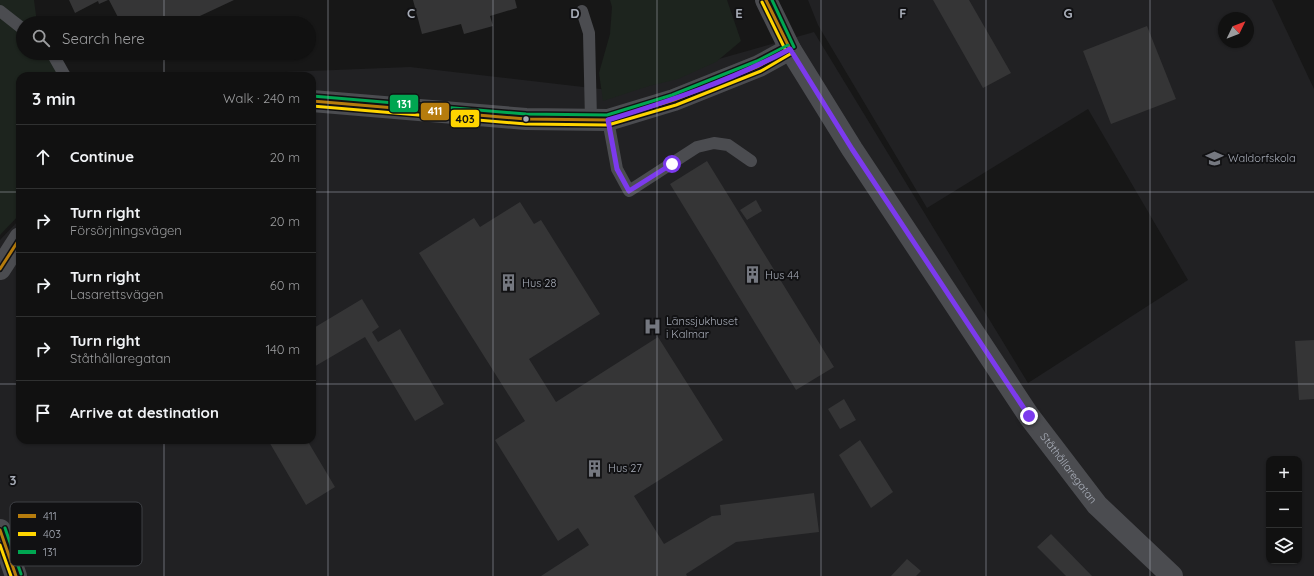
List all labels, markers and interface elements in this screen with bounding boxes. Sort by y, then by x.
text: C [407,5,415,21]
text: D [570,5,580,21]
text: E [735,5,743,21]
text: F [899,5,907,21]
text: G [1063,5,1073,21]
north arrow [1218,12,1254,48]
search box [16,16,316,60]
icon: search [30,27,52,49]
text: Search here [62,29,145,48]
text: 3 min [32,88,76,109]
text: Walk · 240 m [223,90,300,106]
line badge: 131 [389,94,419,113]
text: 131 [397,97,411,111]
line badge: 411 [420,102,450,121]
text: 411 [428,104,442,118]
line badge: 403 [450,109,480,128]
text: 403 [455,112,475,126]
unlabelled marker [521,114,531,124]
icon: ahead [32,146,54,168]
text: Continue [70,147,134,166]
school or university icon: Waldorfskola [1205,148,1225,168]
text: 20 m [270,149,300,165]
place label: Waldorfskola [1228,151,1296,165]
route start [663,155,681,173]
text: Turn right [70,203,141,222]
icon: right [32,210,54,232]
text: 20 m [270,213,300,229]
text: Försörjningsvägen [70,222,182,238]
building icon: Hus 44 [742,265,762,285]
text: Turn right [70,267,141,286]
place label: Hus 44 [765,268,799,282]
building icon: Hus 28 [499,273,519,293]
icon: right [32,274,54,296]
place label: Hus 28 [522,276,556,290]
text: 60 m [270,277,300,293]
text: Lasarettsvägen [70,286,164,302]
place label: Länssjukhuset i Kalmar [666,314,738,341]
hospital icon: Länssjukhuset i Kalmar [643,317,663,337]
text: Turn right [70,331,141,350]
icon: right [32,338,54,360]
text: 140 m [265,341,300,357]
text: Ståthållaregatan [70,350,171,366]
icon: arrive [32,402,54,424]
text: Arrive at destination [70,403,219,422]
route end [1020,407,1038,425]
street label: Ståthållaregatan [1037,430,1100,506]
map controls [1266,456,1302,564]
button: + [1266,456,1302,492]
building icon: Hus 27 [585,458,605,478]
place label: Hus 27 [608,461,642,475]
text: 3 [10,472,17,488]
button: − [1266,492,1302,528]
legend [10,502,142,566]
text: 411 [43,509,57,523]
text: 403 [43,527,61,541]
button: layers [1266,528,1302,564]
text: 131 [43,545,57,559]

